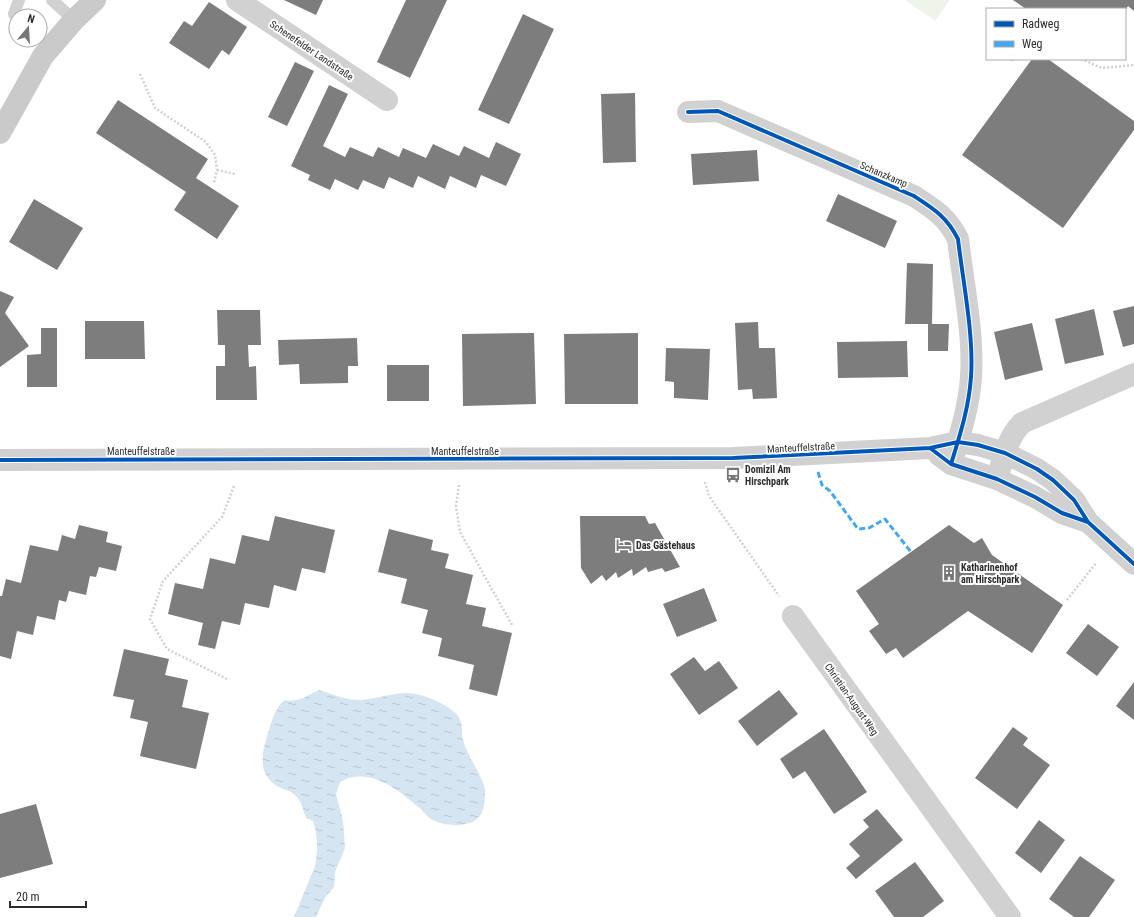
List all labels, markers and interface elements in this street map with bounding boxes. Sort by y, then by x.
north arrow [8,8,48,48]
legend [986,8,1126,60]
text: N [26,12,36,26]
text: Radweg [1022,17,1059,31]
street label: Schenefelder Landstraße [268,18,356,83]
text: Weg [1022,37,1043,51]
street label: Schanzkamp [858,160,909,189]
street label: Manteuffelstraße [767,440,836,455]
street label: Manteuffelstraße [107,446,175,457]
street label: Manteuffelstraße [431,446,499,457]
place label: Domizil Am Hirschpark [745,464,791,487]
bus stop icon: Domizil Am Hirschpark [724,466,742,484]
hotel icon: Das Gästehaus [615,536,633,554]
place label: Das Gästehaus [636,540,696,551]
place label: Katharinenhof am Hirschpark [961,562,1019,585]
building icon: Katharinenhof am Hirschpark [940,564,958,582]
street label: Christian-August-Weg [823,661,881,737]
scale bar [10,883,86,909]
text: 20 m [16,890,40,904]

